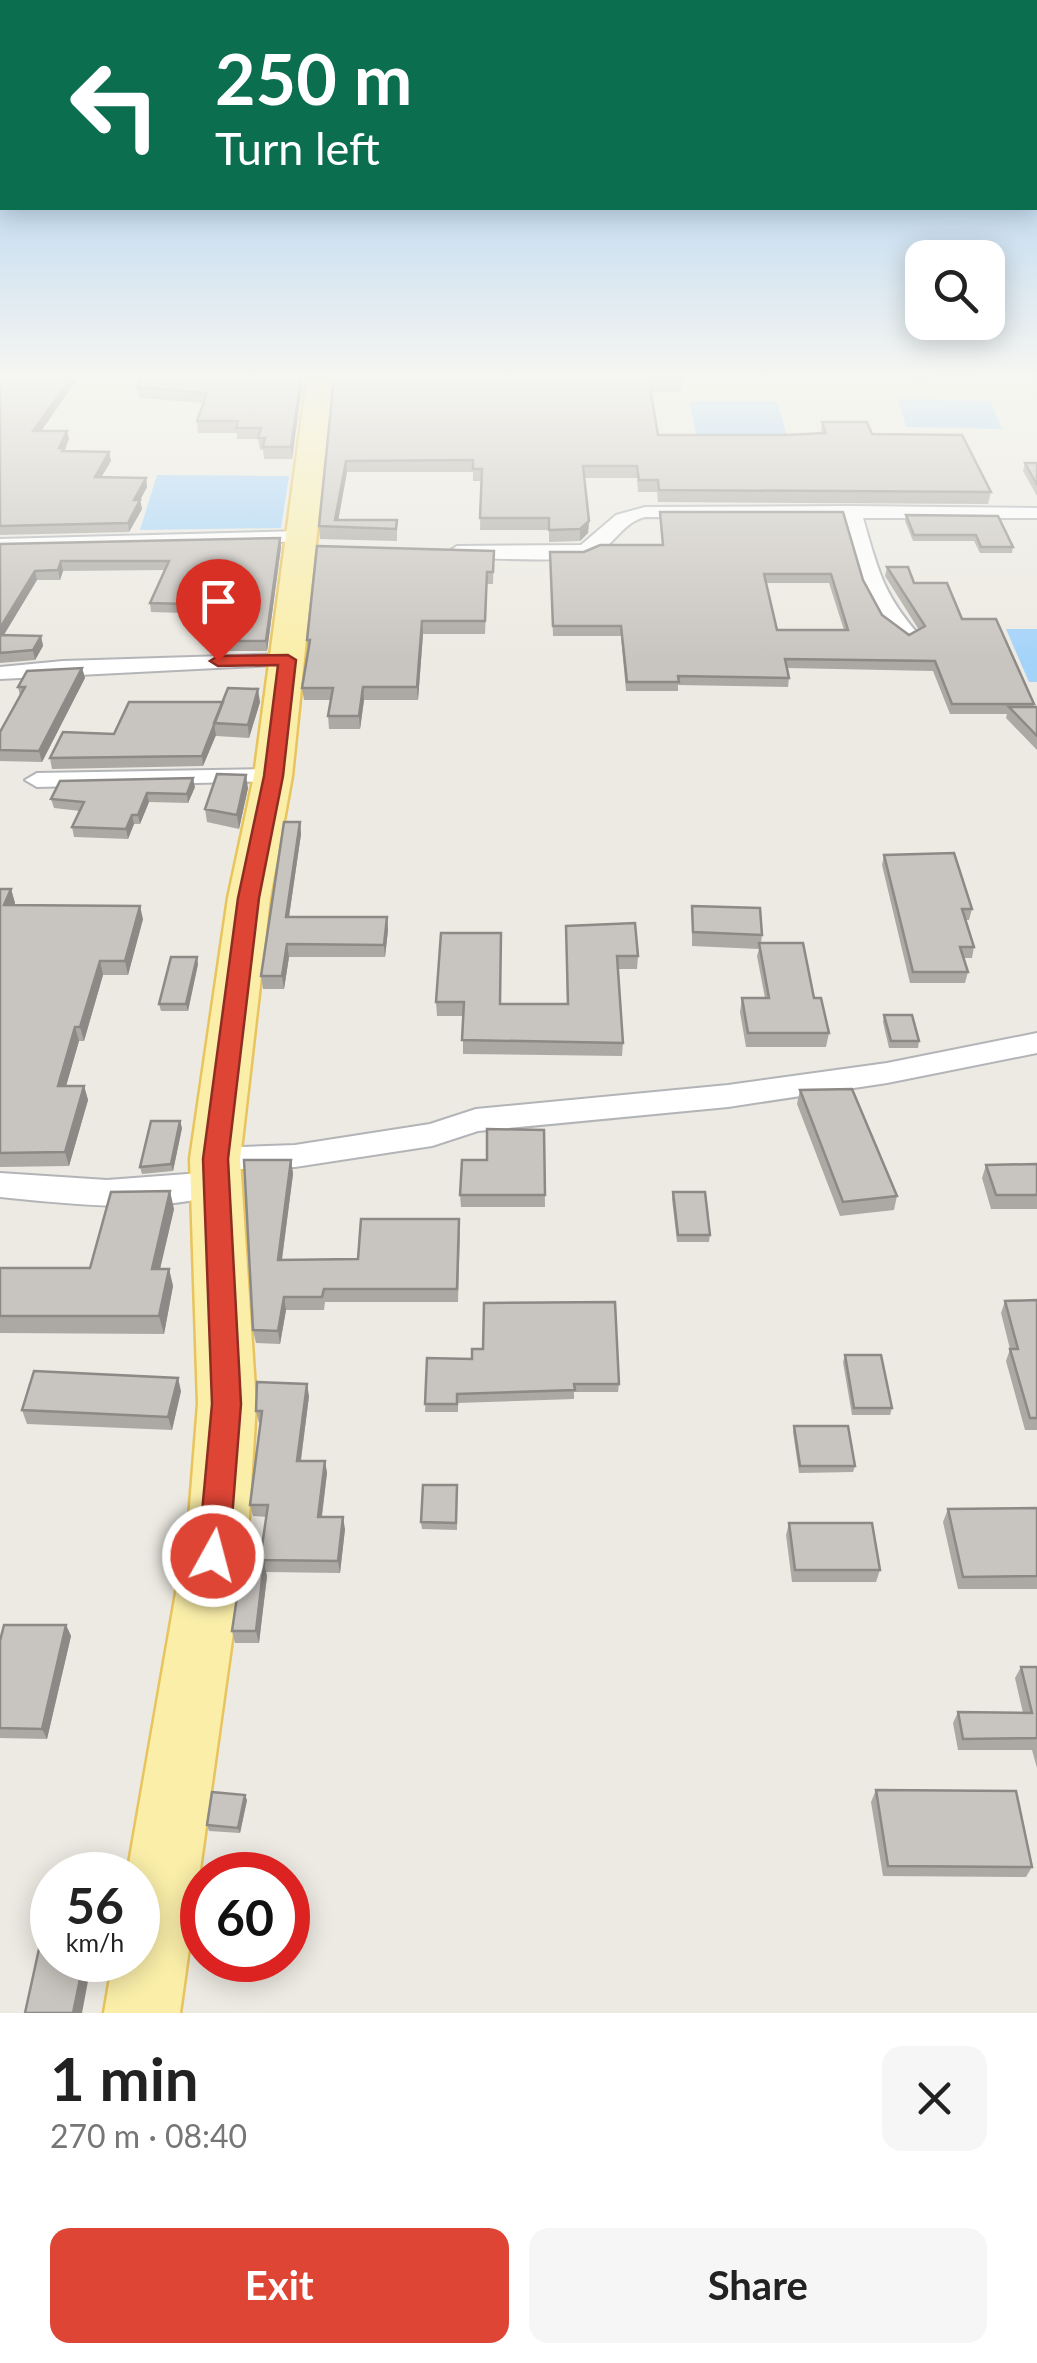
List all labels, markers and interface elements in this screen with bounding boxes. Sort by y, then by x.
text: 250 m [215,36,412,120]
icon: left [50,40,180,170]
text: Turn left [215,121,380,175]
map controls [905,240,1005,340]
button: search [905,240,1005,340]
pin [176,559,261,662]
icon: arrive [191,574,246,629]
position arrow [161,1504,265,1608]
speed limit sign: 60 [180,1852,310,1982]
text: 56 [66,1875,124,1935]
text: km/h [66,1927,124,1957]
text: 1 min [50,2042,199,2114]
button: close [882,2046,987,2151]
text: 270 m · 08:40 [50,2116,247,2155]
button: Exit [50,2228,509,2343]
button: Share [529,2228,987,2343]

